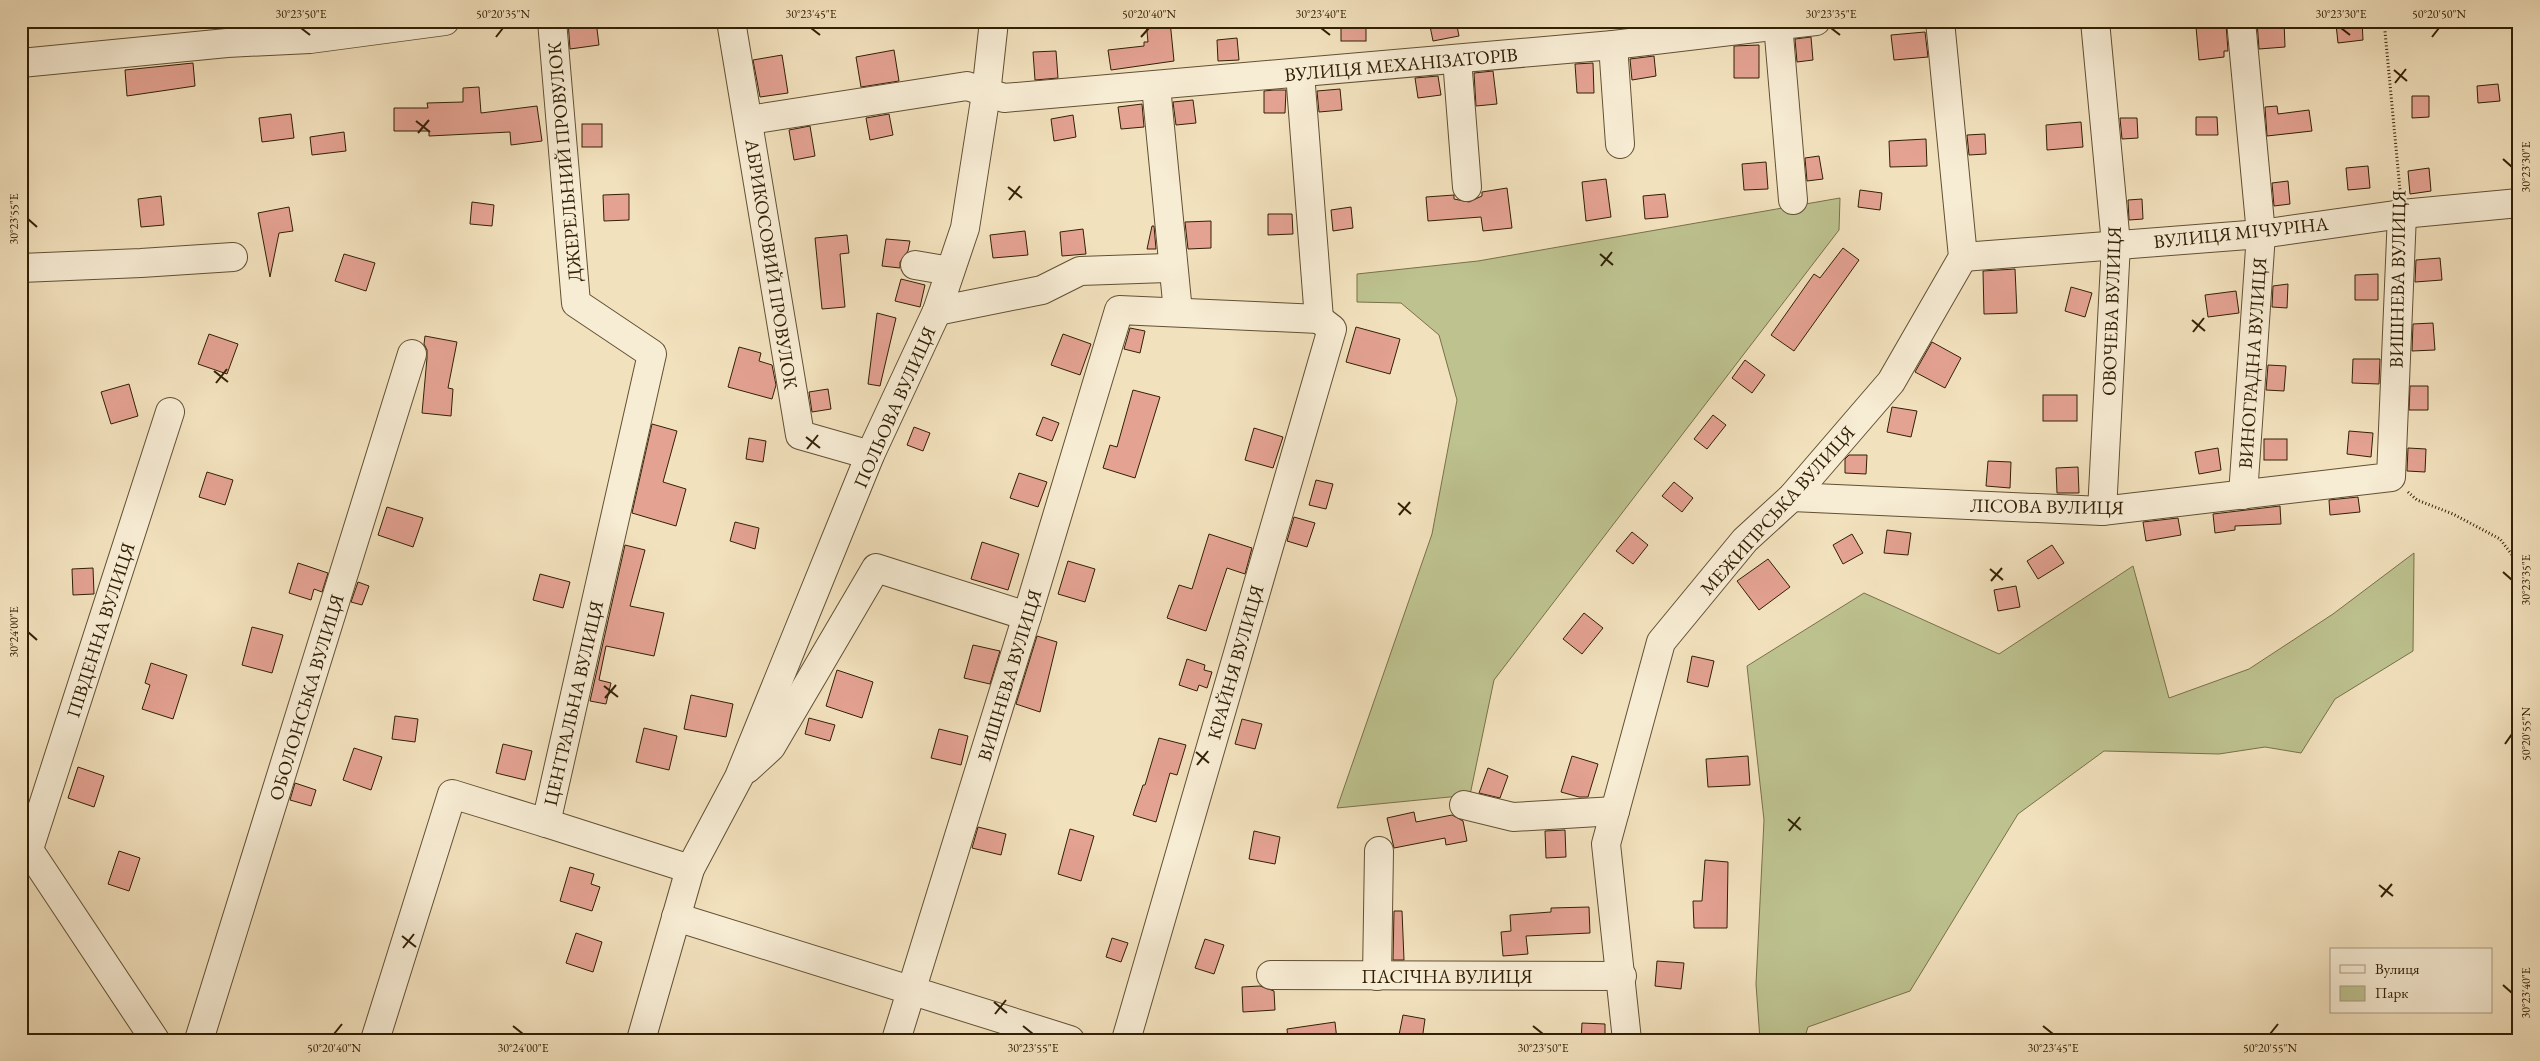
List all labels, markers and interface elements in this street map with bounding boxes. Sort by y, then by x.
text: 30°23'50"E [275,6,327,22]
text: 50°20'35"N [476,6,530,22]
text: 30°23'45"E [785,6,837,22]
text: 50°20'40"N [1122,6,1176,22]
text: 30°23'40"E [1295,6,1347,22]
text: 30°23'35"E [1805,6,1857,22]
text: 30°23'30"E [2315,6,2367,22]
text: 50°20'50"N [2412,6,2466,22]
street label: ДЖЕРЕЛЬНИЙ ПРОВУЛОК [542,41,587,283]
street label: ВУЛИЦЯ МЕХАНІЗАТОРІВ [1283,42,1519,87]
street label: АБРИКОСОВИЙ ПРОВУЛОК [739,136,804,391]
text: 30°23'30"E [2518,141,2534,193]
street label: ВИШНЕВА ВУЛИЦЯ [2383,189,2412,368]
text: 30°23'55"E [6,193,22,245]
street label: ВУЛИЦЯ МІЧУРІНА [2152,211,2331,254]
street label: ОВОЧЕВА ВУЛИЦЯ [2096,225,2127,396]
street label: ВИНОГРАДНА ВУЛИЦЯ [2233,256,2272,470]
street label: ПОЛЬОВА ВУЛИЦЯ [848,322,941,492]
street label: МЕЖИГІРСЬКА ВУЛИЦЯ [1695,420,1860,600]
street label: ЛІСОВА ВУЛИЦЯ [1970,493,2124,520]
street label: ПІВДЕННА ВУЛИЦЯ [60,539,141,721]
text: 30°23'35"E [2518,554,2534,606]
street label: КРАЙНЯ ВУЛИЦЯ [1201,582,1270,742]
street label: ВИШНЕВА ВУЛИЦЯ [971,586,1048,764]
street label: ОБОЛОНСЬКА ВУЛИЦЯ [263,591,350,803]
street label: ЦЕНТРАЛЬНА ВУЛИЦЯ [538,598,609,808]
text: 30°24'00"E [6,606,22,658]
text: 50°20'55"N [2518,707,2534,761]
legend [2330,948,2492,1014]
text: Вулиця [2375,959,2420,978]
street label: ПАСІЧНА ВУЛИЦЯ [1361,964,1533,989]
text: 30°23'40"E [2518,967,2534,1019]
text: Парк [2375,983,2408,1002]
text: 50°20'40"N [307,1040,361,1056]
text: 30°24'00"E [497,1040,549,1056]
text: 30°23'55"E [1007,1040,1059,1056]
text: 30°23'50"E [1517,1040,1569,1056]
text: 30°23'45"E [2027,1040,2079,1056]
text: 50°20'55"N [2243,1040,2297,1056]

